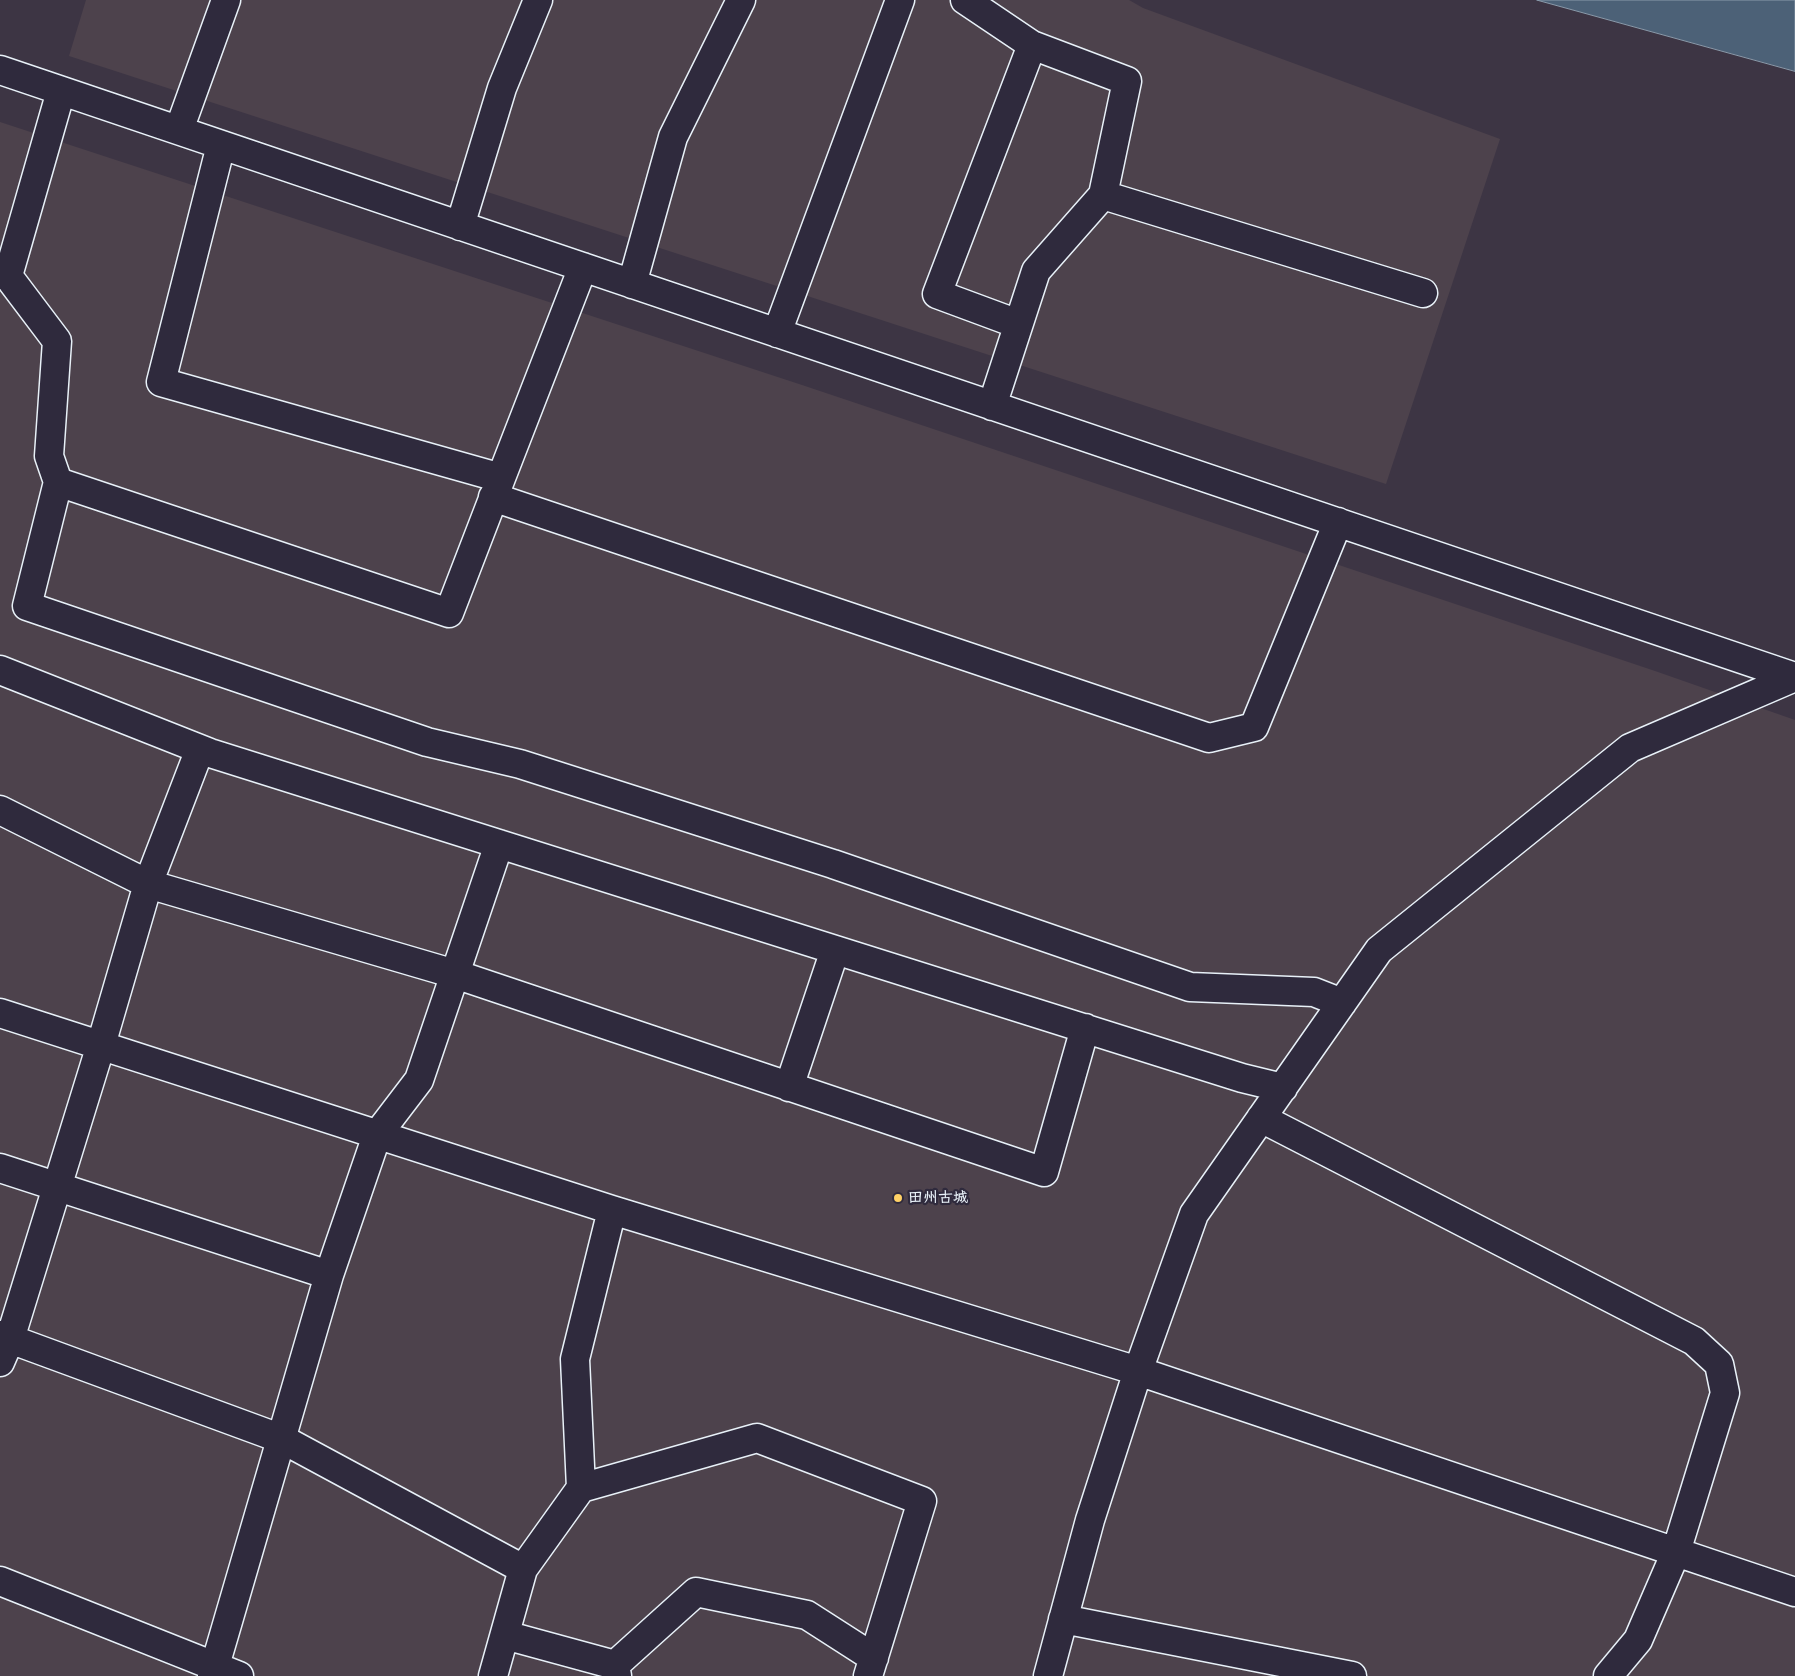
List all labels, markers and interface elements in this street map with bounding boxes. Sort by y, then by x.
place label: 田州古城 [908,1189,968,1207]
marker: 田州古城 [892,1192,904,1204]

